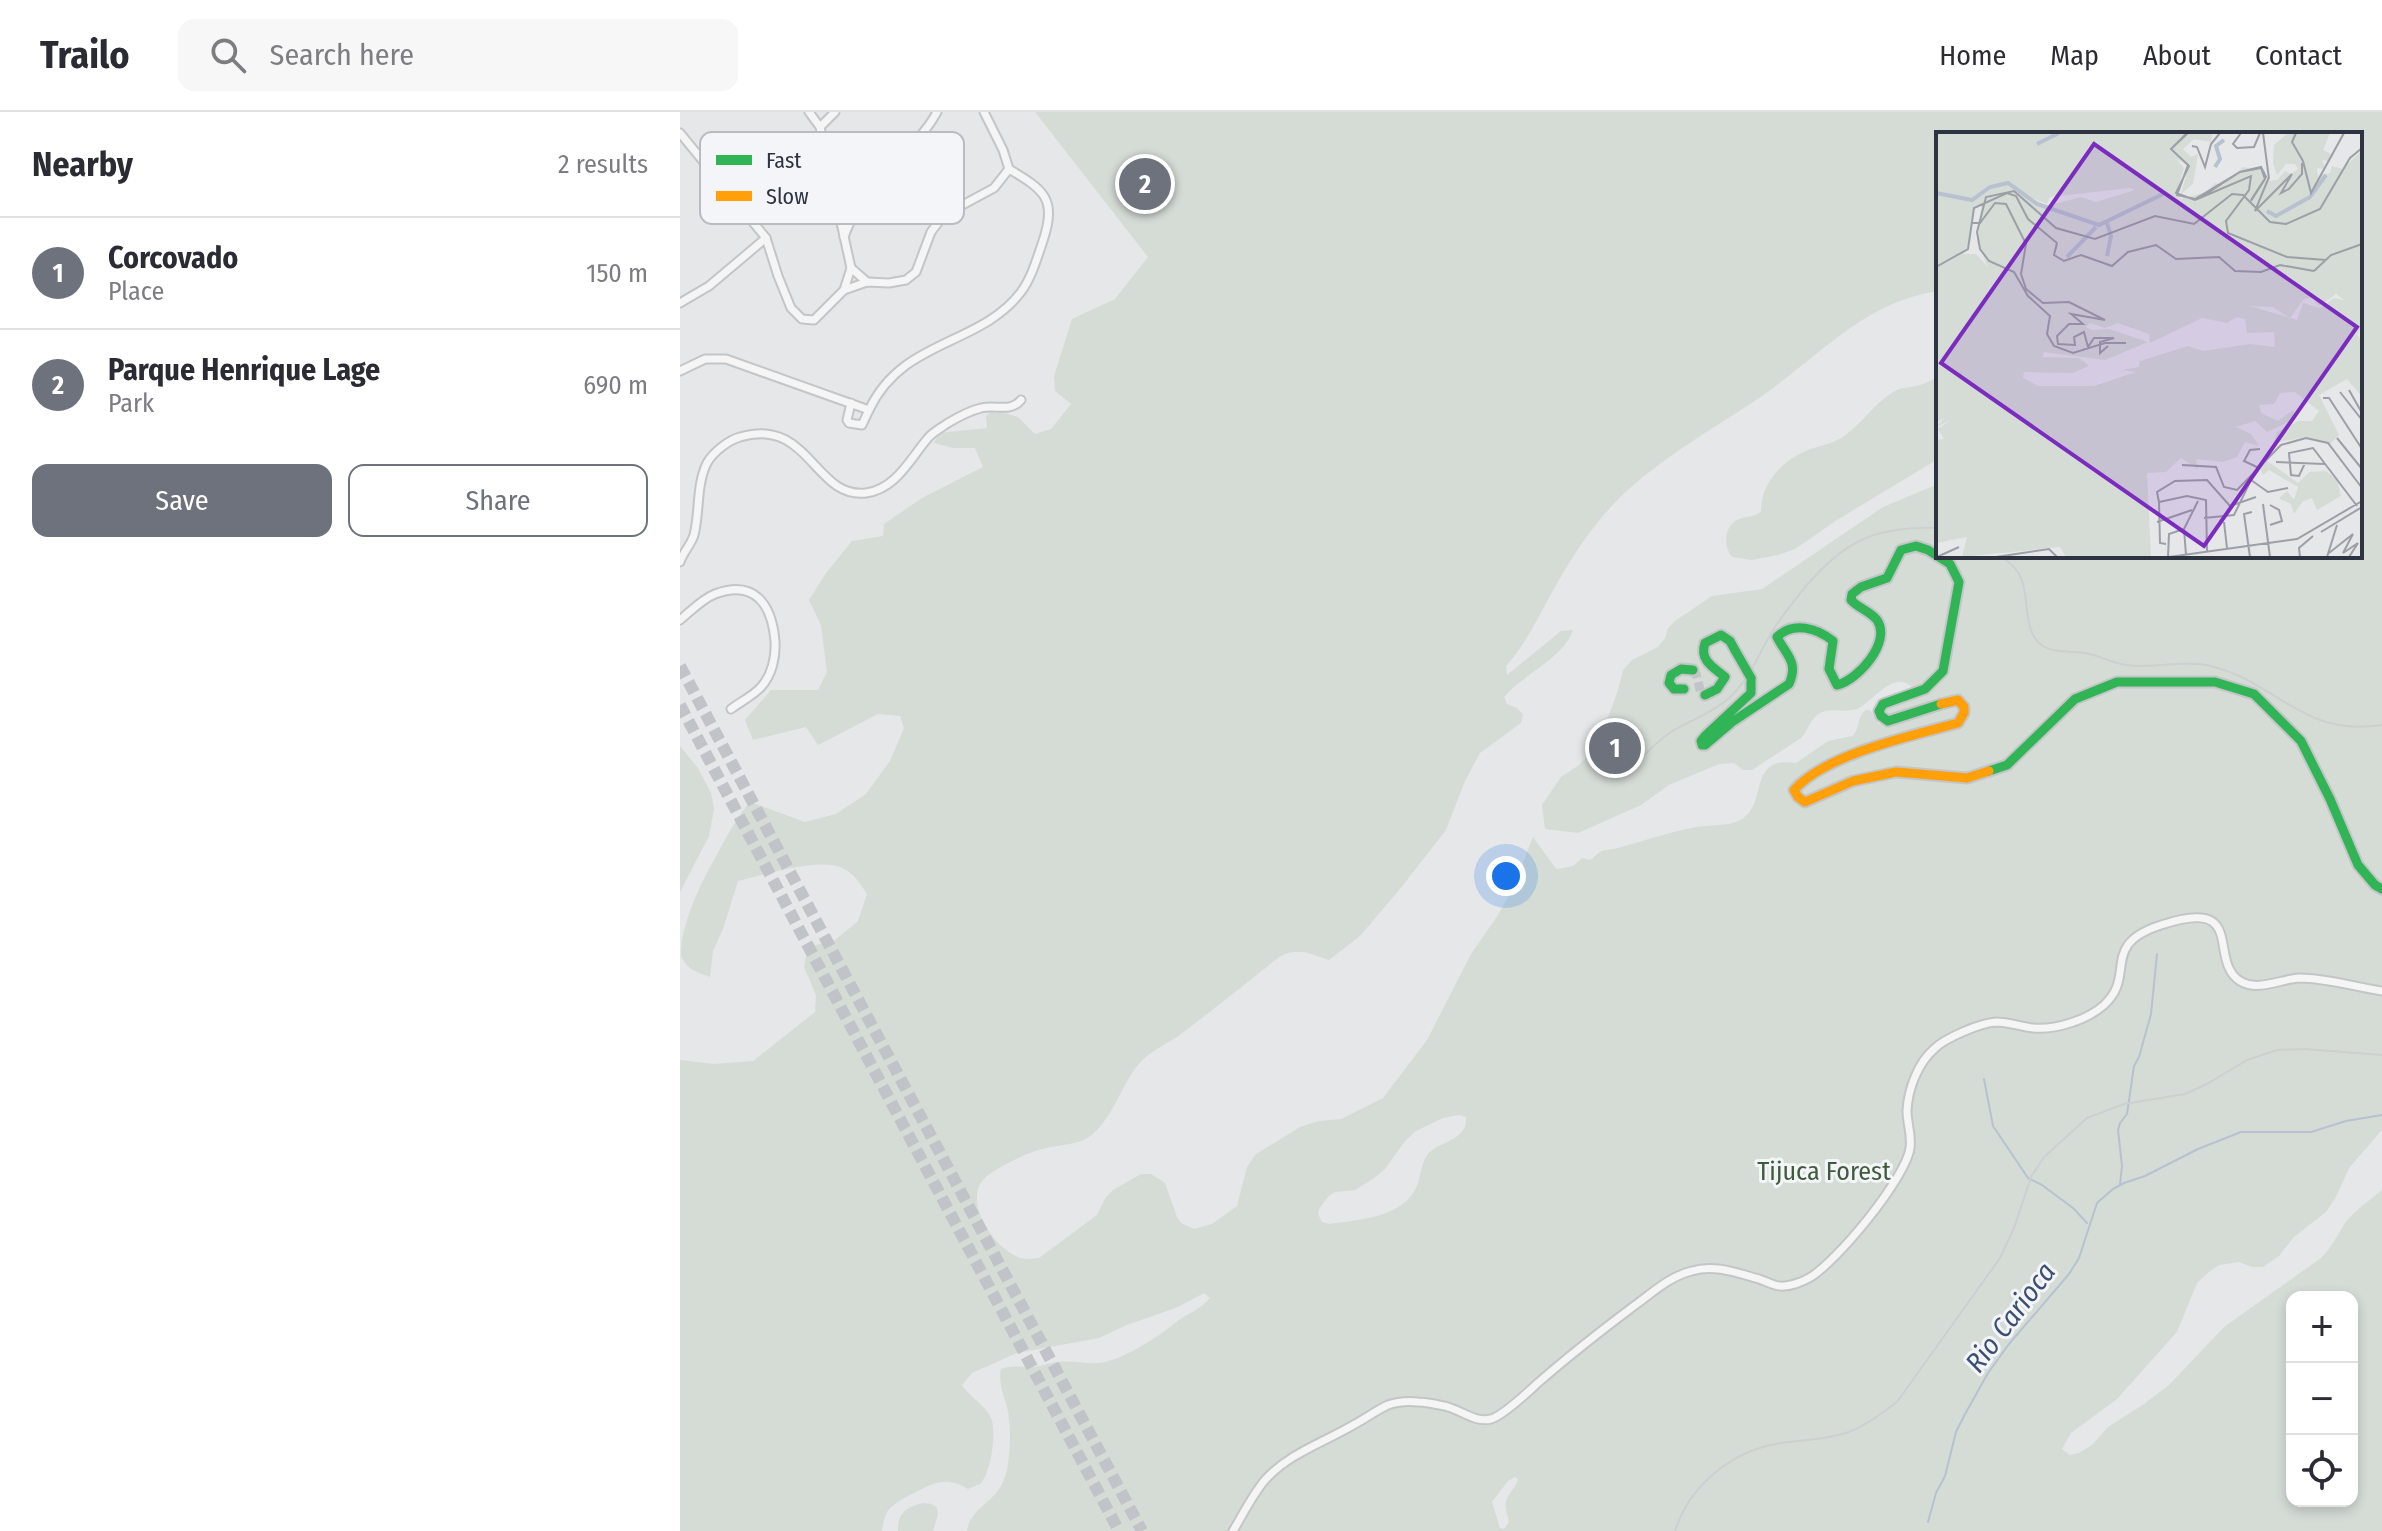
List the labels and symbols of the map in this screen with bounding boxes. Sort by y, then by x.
legend [700,132,964,224]
inset map [1936,132,2362,558]
text: Fast [766,147,802,174]
pin: 2 [1119,154,1171,214]
text: Slow [766,183,809,210]
pin: 1 [1589,718,1641,778]
your location [1486,856,1526,896]
park label: Tijuca Forest [1757,1156,1891,1187]
water label: Rio Carioca [1958,1256,2062,1379]

